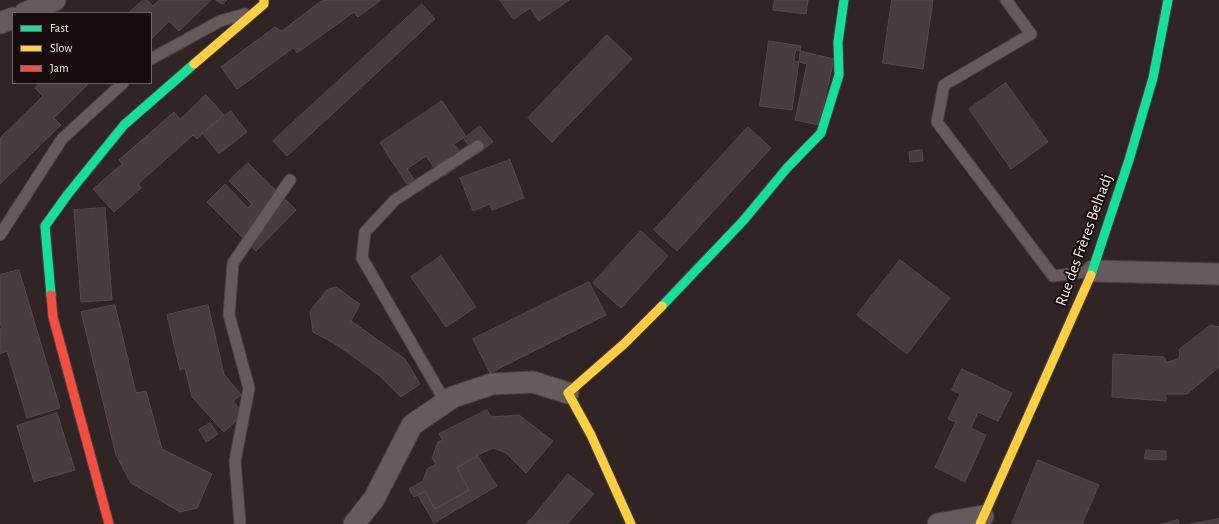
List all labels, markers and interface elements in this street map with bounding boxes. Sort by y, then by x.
legend [12,12,152,84]
text: Fast [50,22,69,34]
text: Slow [50,42,72,54]
text: Jam [50,62,69,74]
street label: Rue des Frères Belhadj [1051,171,1117,309]

